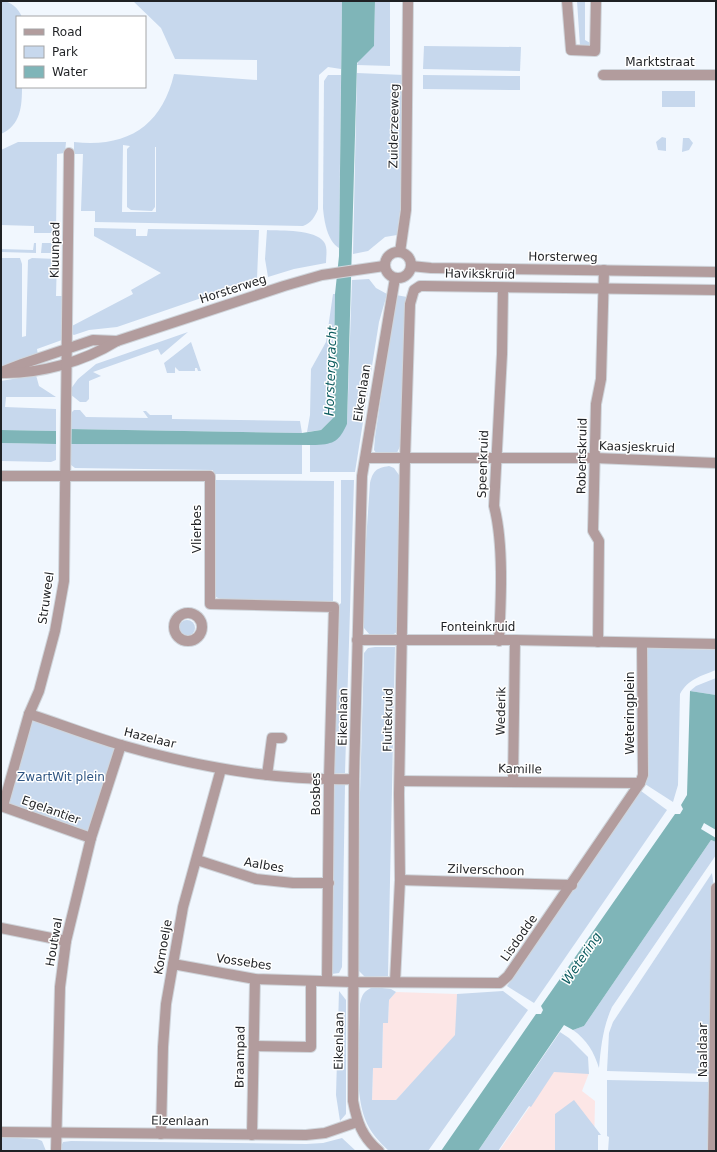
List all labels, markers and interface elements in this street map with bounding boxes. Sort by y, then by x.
legend [16,16,146,88]
text: Road [52,25,82,39]
text: Park [52,45,78,59]
street label: Marktstraat [625,55,695,69]
text: Water [52,65,88,79]
street label: Zuiderzeeweg [386,83,402,169]
street label: Kluunpad [48,222,62,278]
street label: Horsterweg [528,249,598,265]
street label: Havikskruid [445,266,515,282]
street label: Horsterweg [198,272,268,306]
water label: Horstergracht [321,325,340,416]
street label: Eikenlaan [351,363,373,423]
street label: Robertskruid [574,418,590,494]
street label: Speenkruid [475,430,491,498]
street label: Kaasjeskruid [599,439,675,455]
street label: Vlierbes [190,505,204,553]
street label: Struweel [35,571,57,625]
street label: Fonteinkruid [441,620,515,634]
street label: Weteringplein [623,671,637,755]
street label: Wederik [494,686,508,736]
street label: Eikenlaan [335,688,351,746]
street label: Fluitekruid [380,688,396,752]
street label: Hazelaar [123,725,177,751]
street label: Kamille [498,762,542,776]
park label: ZwartWit plein [17,770,105,784]
street label: Bosbes [309,772,323,816]
street label: Egelantier [20,793,82,827]
street label: Aalbes [243,855,285,875]
street label: Zilverschoon [447,862,525,878]
street label: Lisdodde [498,912,540,964]
street label: Houtwal [43,917,65,967]
street label: Kornoelje [151,918,175,976]
water label: Wetering [559,929,604,987]
street label: Vossebes [215,951,273,973]
street label: Eikenlaan [331,1012,347,1070]
street label: Naaldaar [696,1023,710,1077]
street label: Braampad [232,1026,248,1088]
street label: Elzenlaan [151,1113,209,1129]

